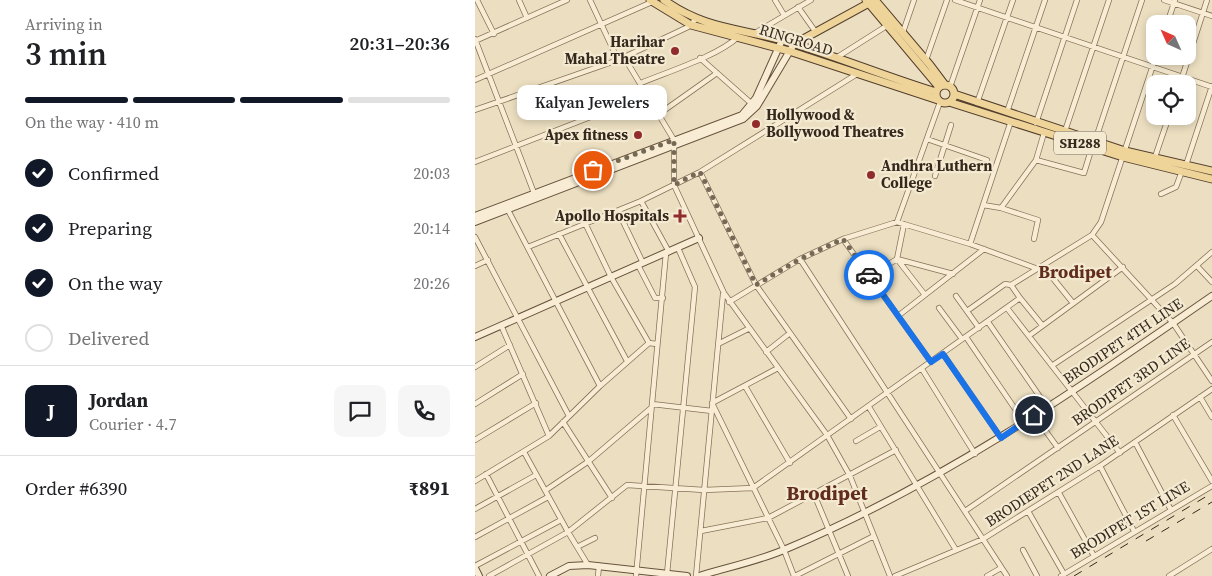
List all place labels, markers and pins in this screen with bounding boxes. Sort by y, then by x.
place label: Harihar Mahal Theatre [564,31,665,69]
marker: Harihar Mahal Theatre [669,45,681,57]
callout: Kalyan Jewelers [518,85,668,120]
place label: Hollywood & Bollywood Theatres [766,104,904,142]
marker: Hollywood & Bollywood Theatres [750,118,762,130]
place label: Apex fitness [544,124,628,145]
marker: Apex fitness [632,129,644,141]
pin [572,149,614,191]
place label: Andhra Luthern College [881,155,993,193]
marker: Andhra Luthern College [865,169,877,181]
place label: Apollo Hospitals [555,205,669,226]
marker: Apollo Hospitals [673,209,687,223]
pin [1013,394,1055,436]

